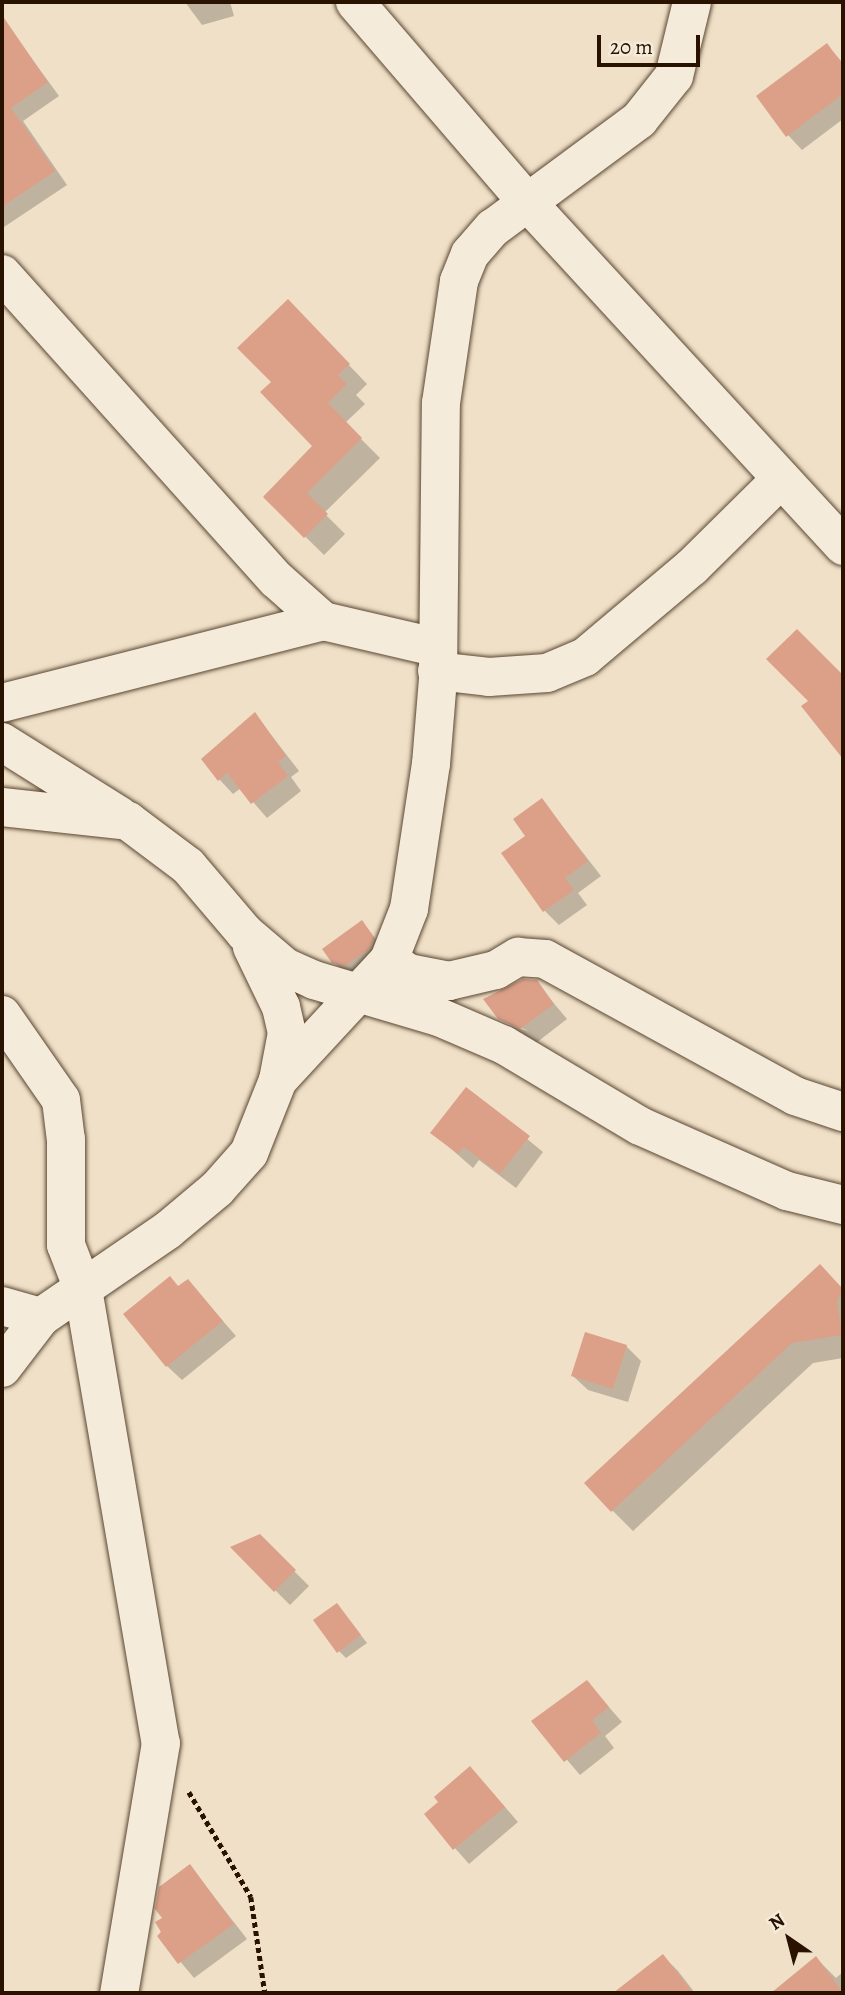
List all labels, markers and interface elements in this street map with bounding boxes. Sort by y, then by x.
scale bar [600,21,703,65]
text: 20 m [610,33,653,61]
north arrow [754,1904,824,1974]
text: N [764,1907,790,1936]

